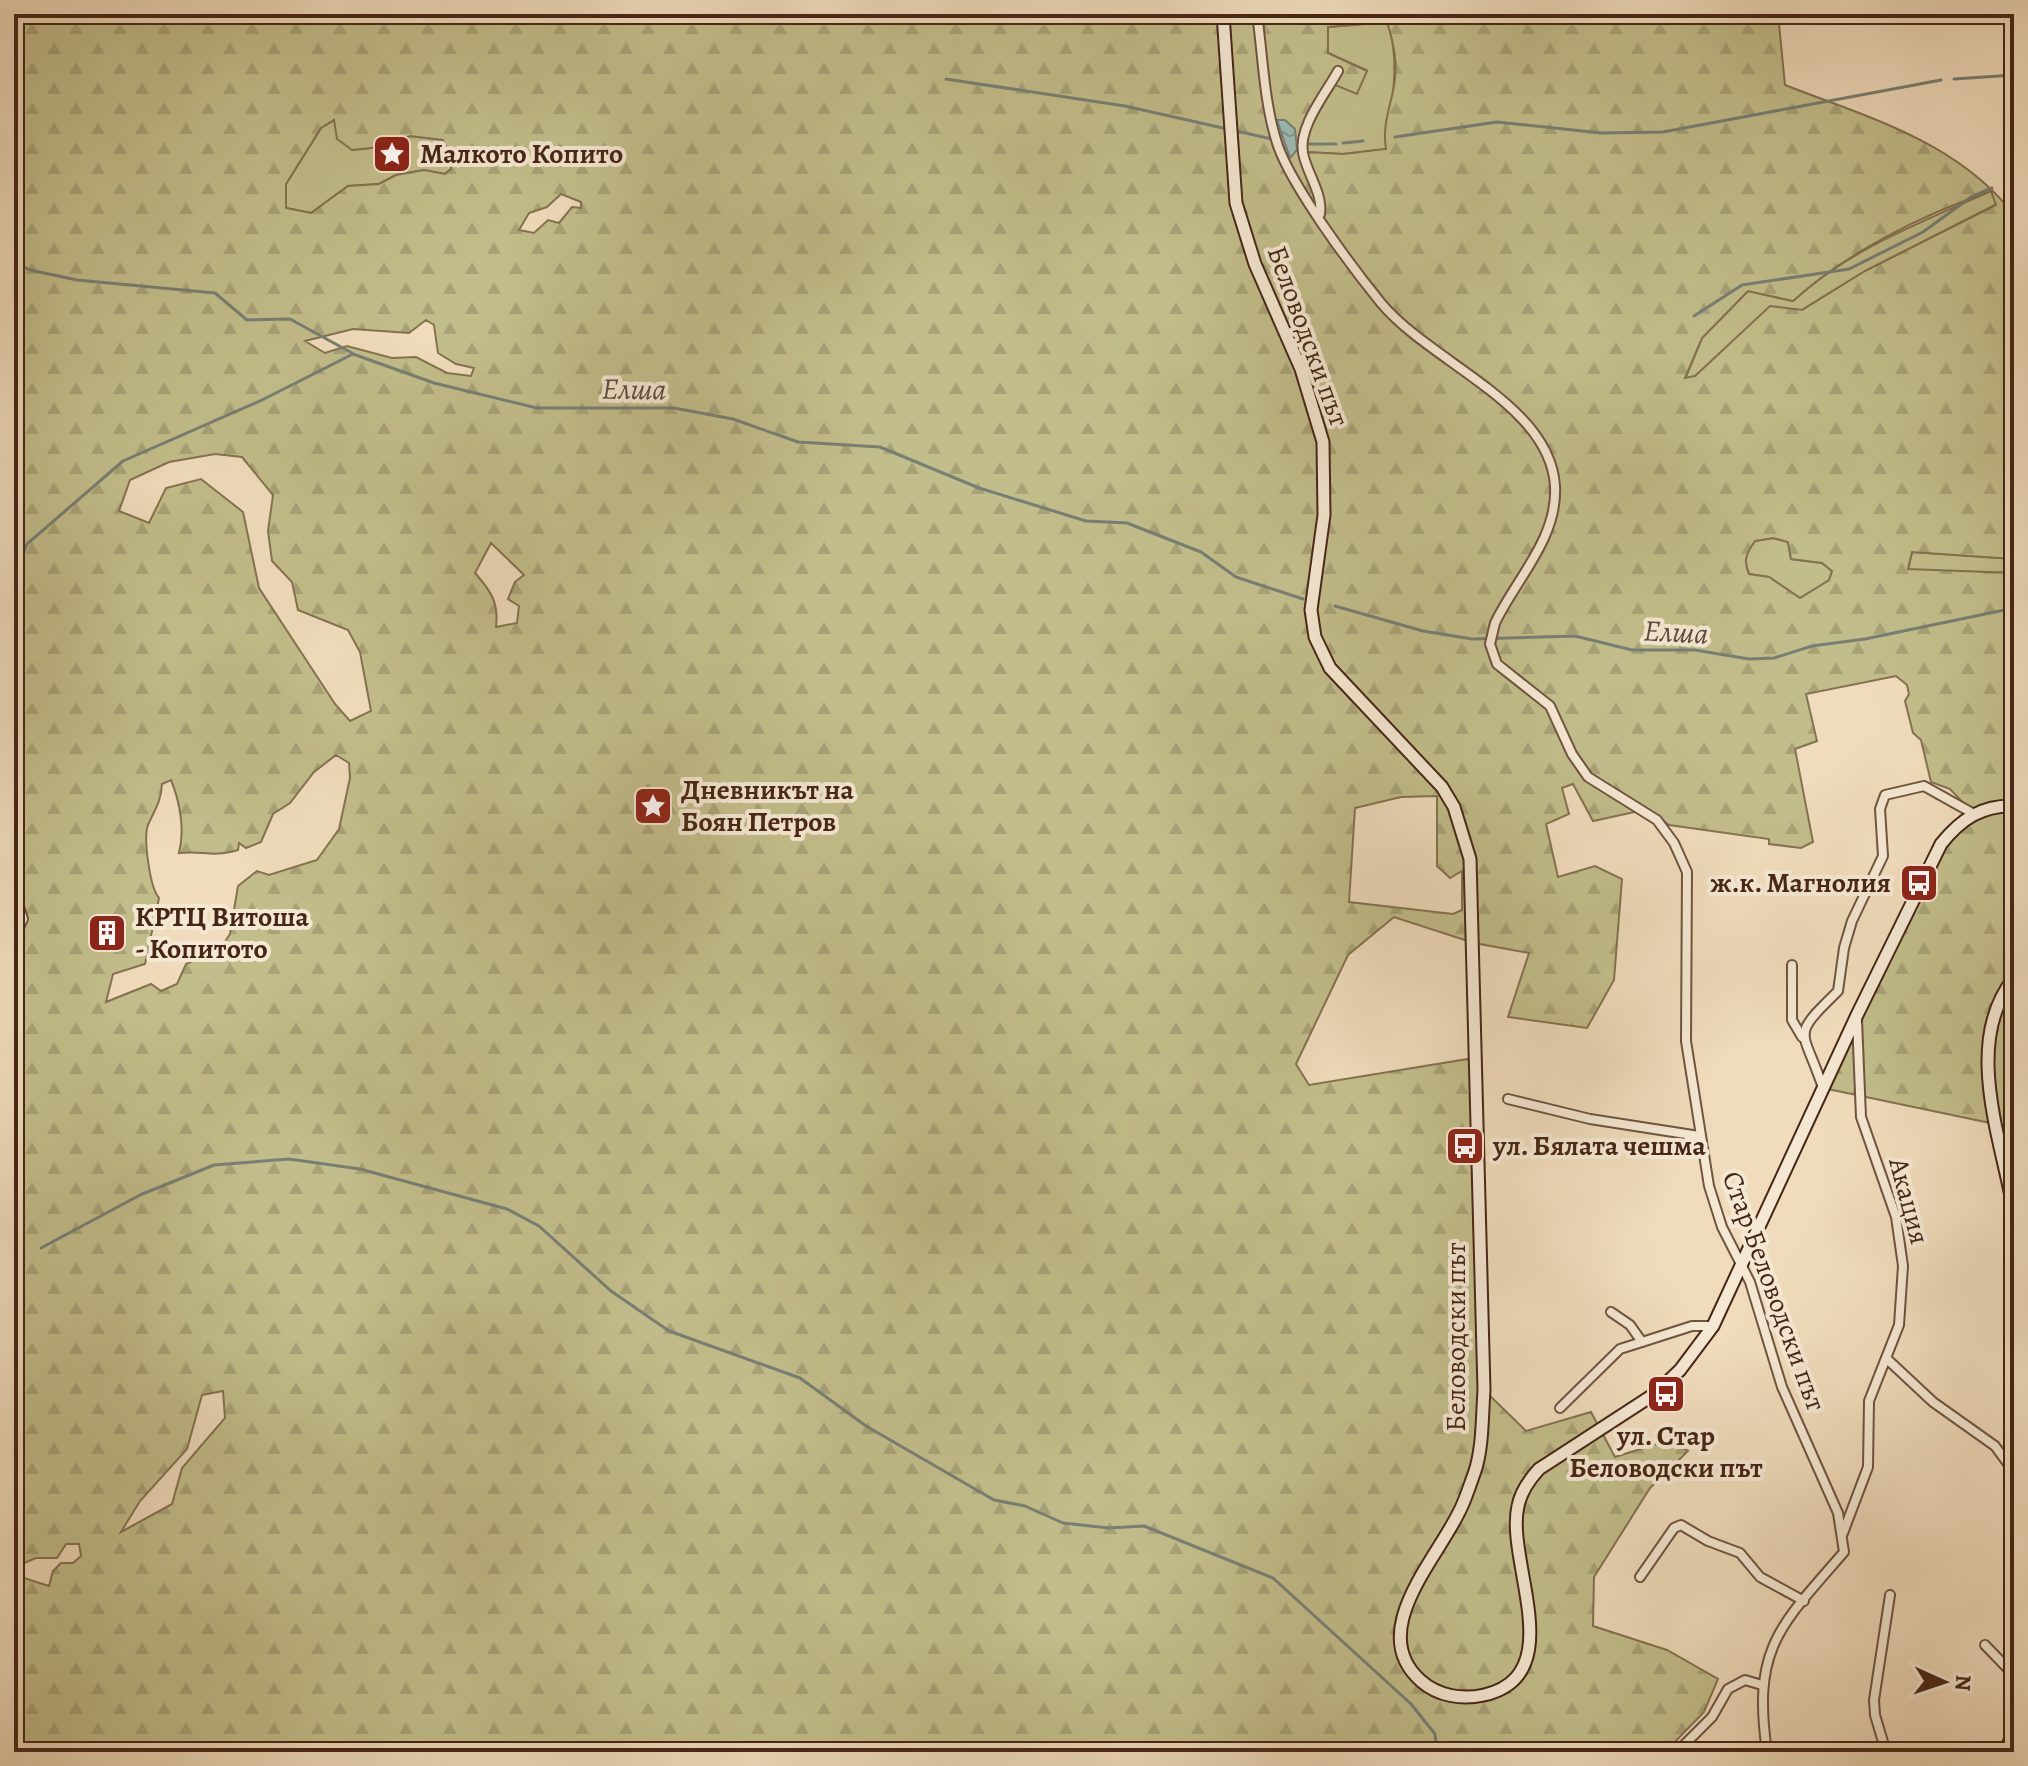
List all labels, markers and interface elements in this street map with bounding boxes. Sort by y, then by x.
place icon: Малкото Копито [371,133,413,175]
place label: Малкото Копито [420,135,623,173]
street label: Беловодски път [1258,240,1358,432]
water label: Елша [601,368,667,410]
water label: Елша [1643,610,1709,654]
place label: Дневникът на Боян Петров [681,771,854,841]
place icon: Дневникът на Боян Петров [632,785,674,827]
bus stop icon: ж.к. Магнолия [1898,862,1940,904]
place label: ж.к. Магнолия [1710,864,1891,902]
place label: КРТЦ Витоша - Копитото [135,898,310,968]
building icon: КРТЦ Витоша - Копитото [86,912,128,954]
bus stop icon: ул. Бялата чешма [1444,1125,1486,1167]
place label: ул. Бялата чешма [1492,1127,1706,1165]
street label: Акация [1879,1153,1939,1249]
street label: Стар Беловодски път [1713,1166,1835,1416]
street label: Беловодски път [1437,1242,1475,1432]
bus stop icon: ул. Стар Беловодски път [1645,1373,1687,1415]
place label: ул. Стар Беловодски път [1569,1417,1763,1487]
north arrow [1904,1642,1984,1722]
text: N [1948,1674,1978,1692]

